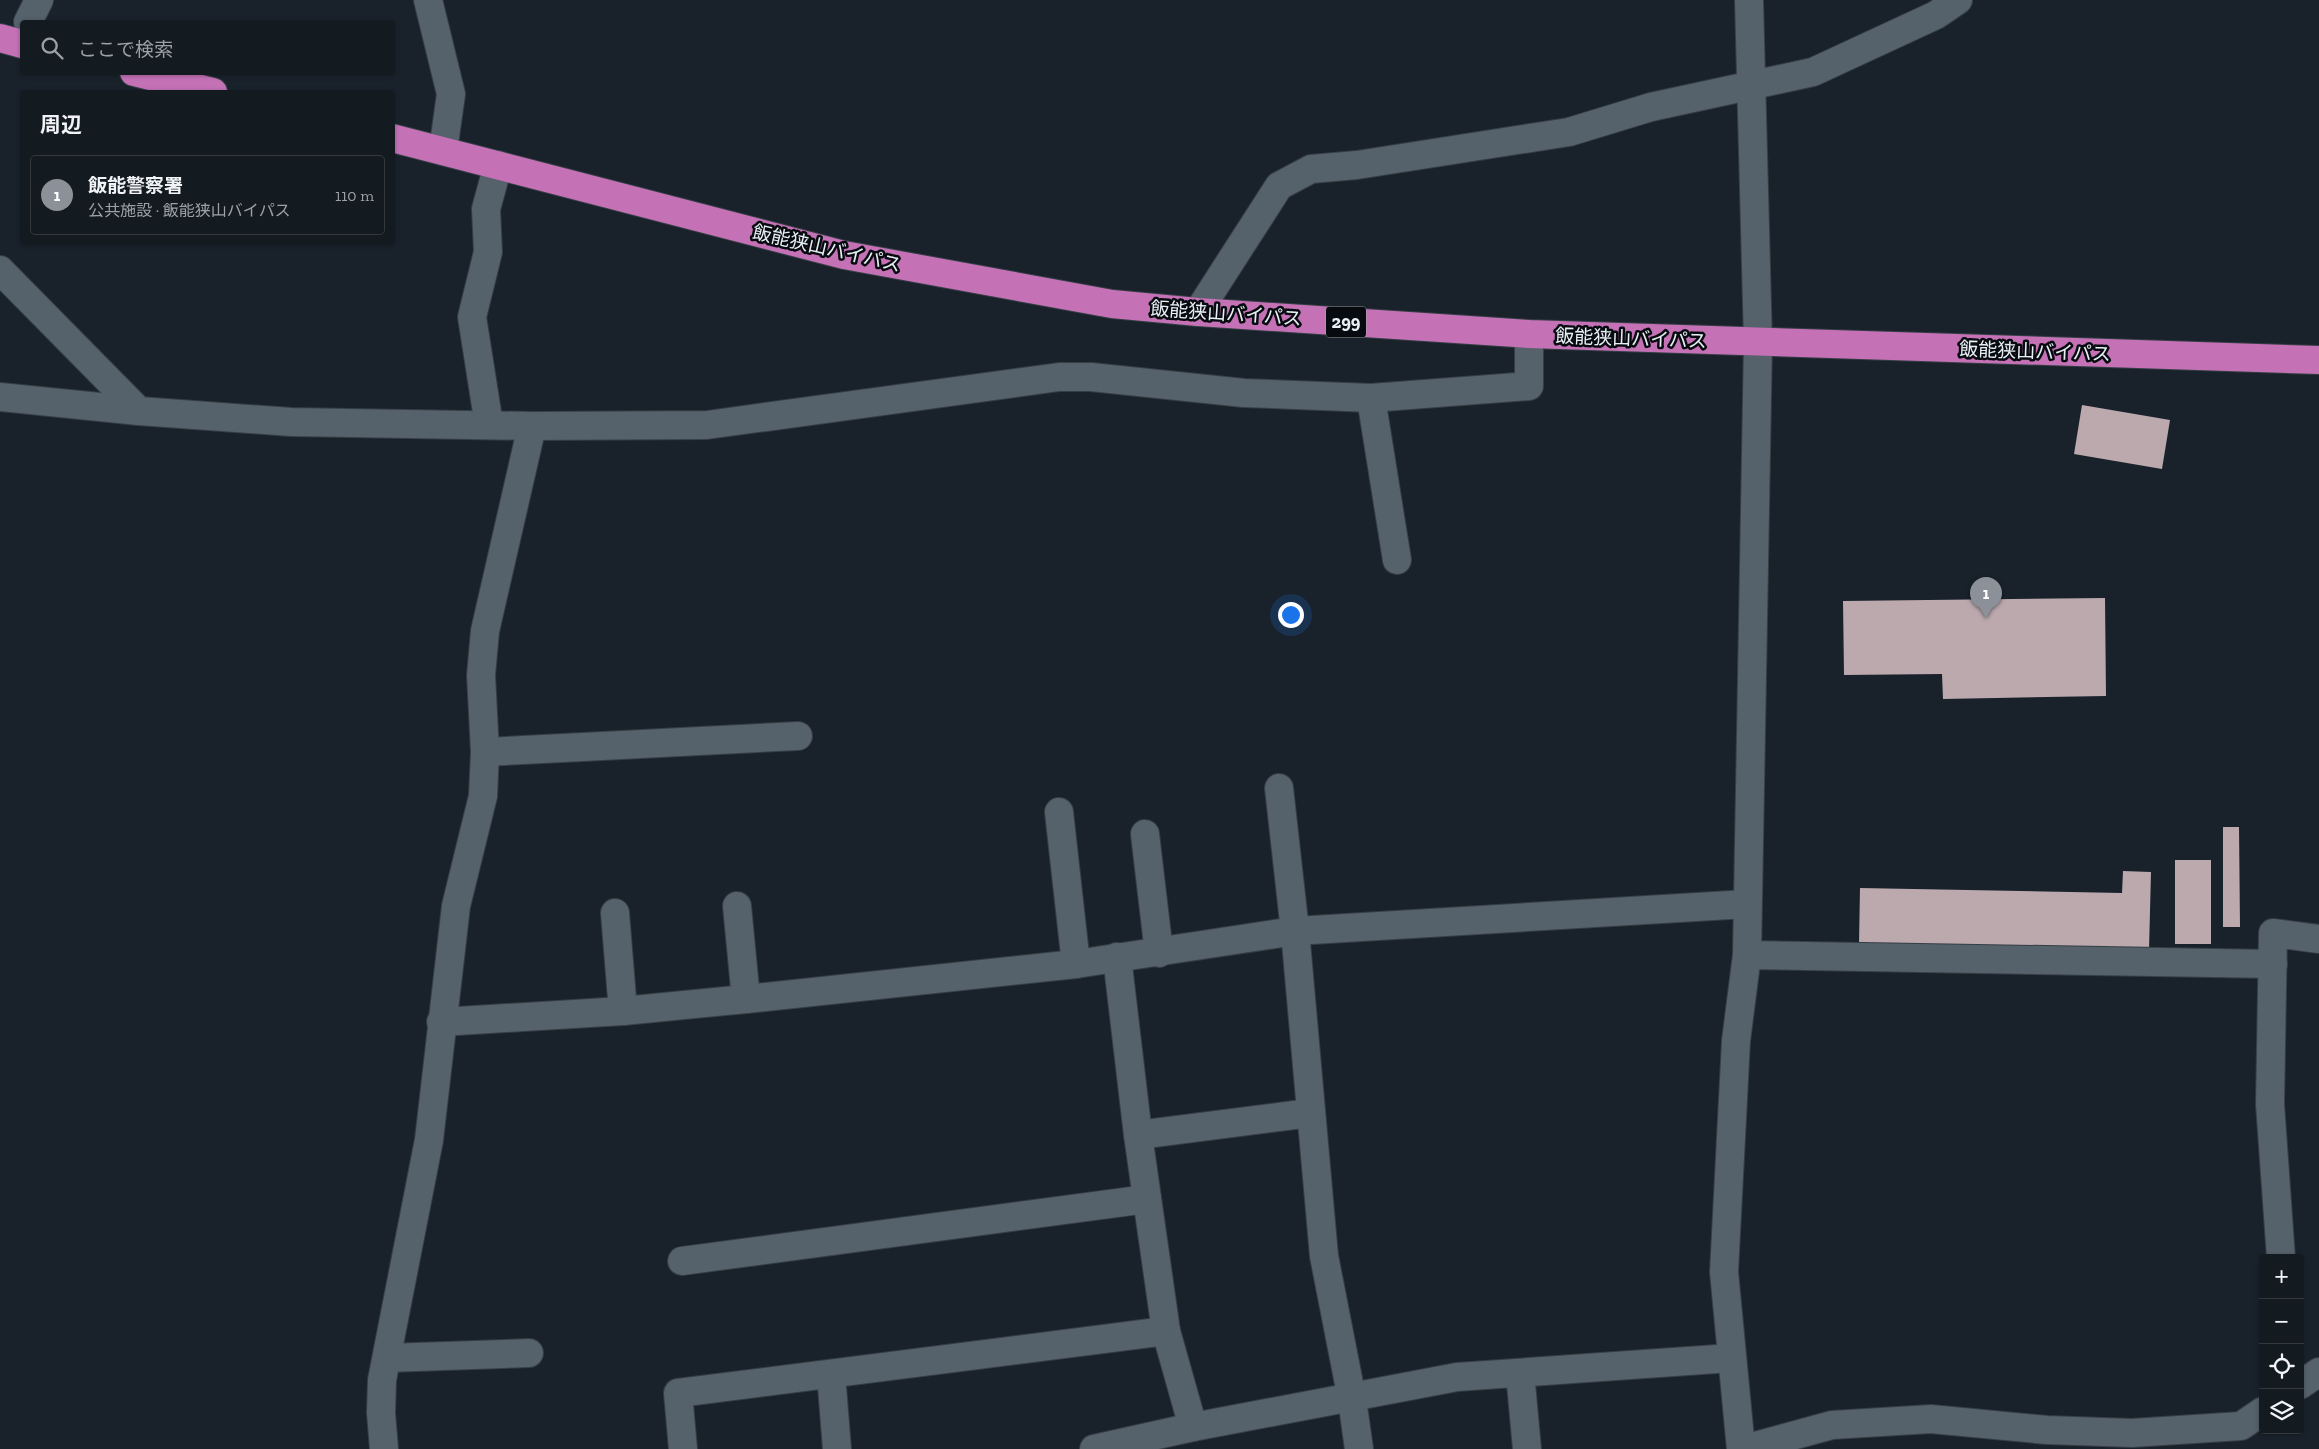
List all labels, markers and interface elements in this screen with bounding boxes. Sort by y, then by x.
search box [20,20,395,75]
icon: search [38,34,66,62]
text: ここで検索 [78,38,173,61]
text: 周辺 [40,112,82,137]
text: 飯能警察署 [88,174,183,197]
text: 1 [54,186,60,205]
text: 110 m [335,186,374,205]
text: 公共施設 · 飯能狭山バイパス [88,201,290,220]
street label: 飯能狭山バイパス [750,220,903,277]
street label: 飯能狭山バイパス [1150,297,1302,330]
road number: 299 [1326,306,1366,338]
street label: 飯能狭山バイパス [1555,324,1707,353]
street label: 飯能狭山バイパス [1959,337,2111,366]
pin: 1 [1970,577,2002,618]
your location [1278,602,1304,628]
map controls [2259,1254,2304,1434]
button: + [2259,1254,2304,1299]
button: − [2259,1299,2304,1344]
button: locate [2259,1344,2304,1389]
button: layers [2259,1389,2304,1434]

